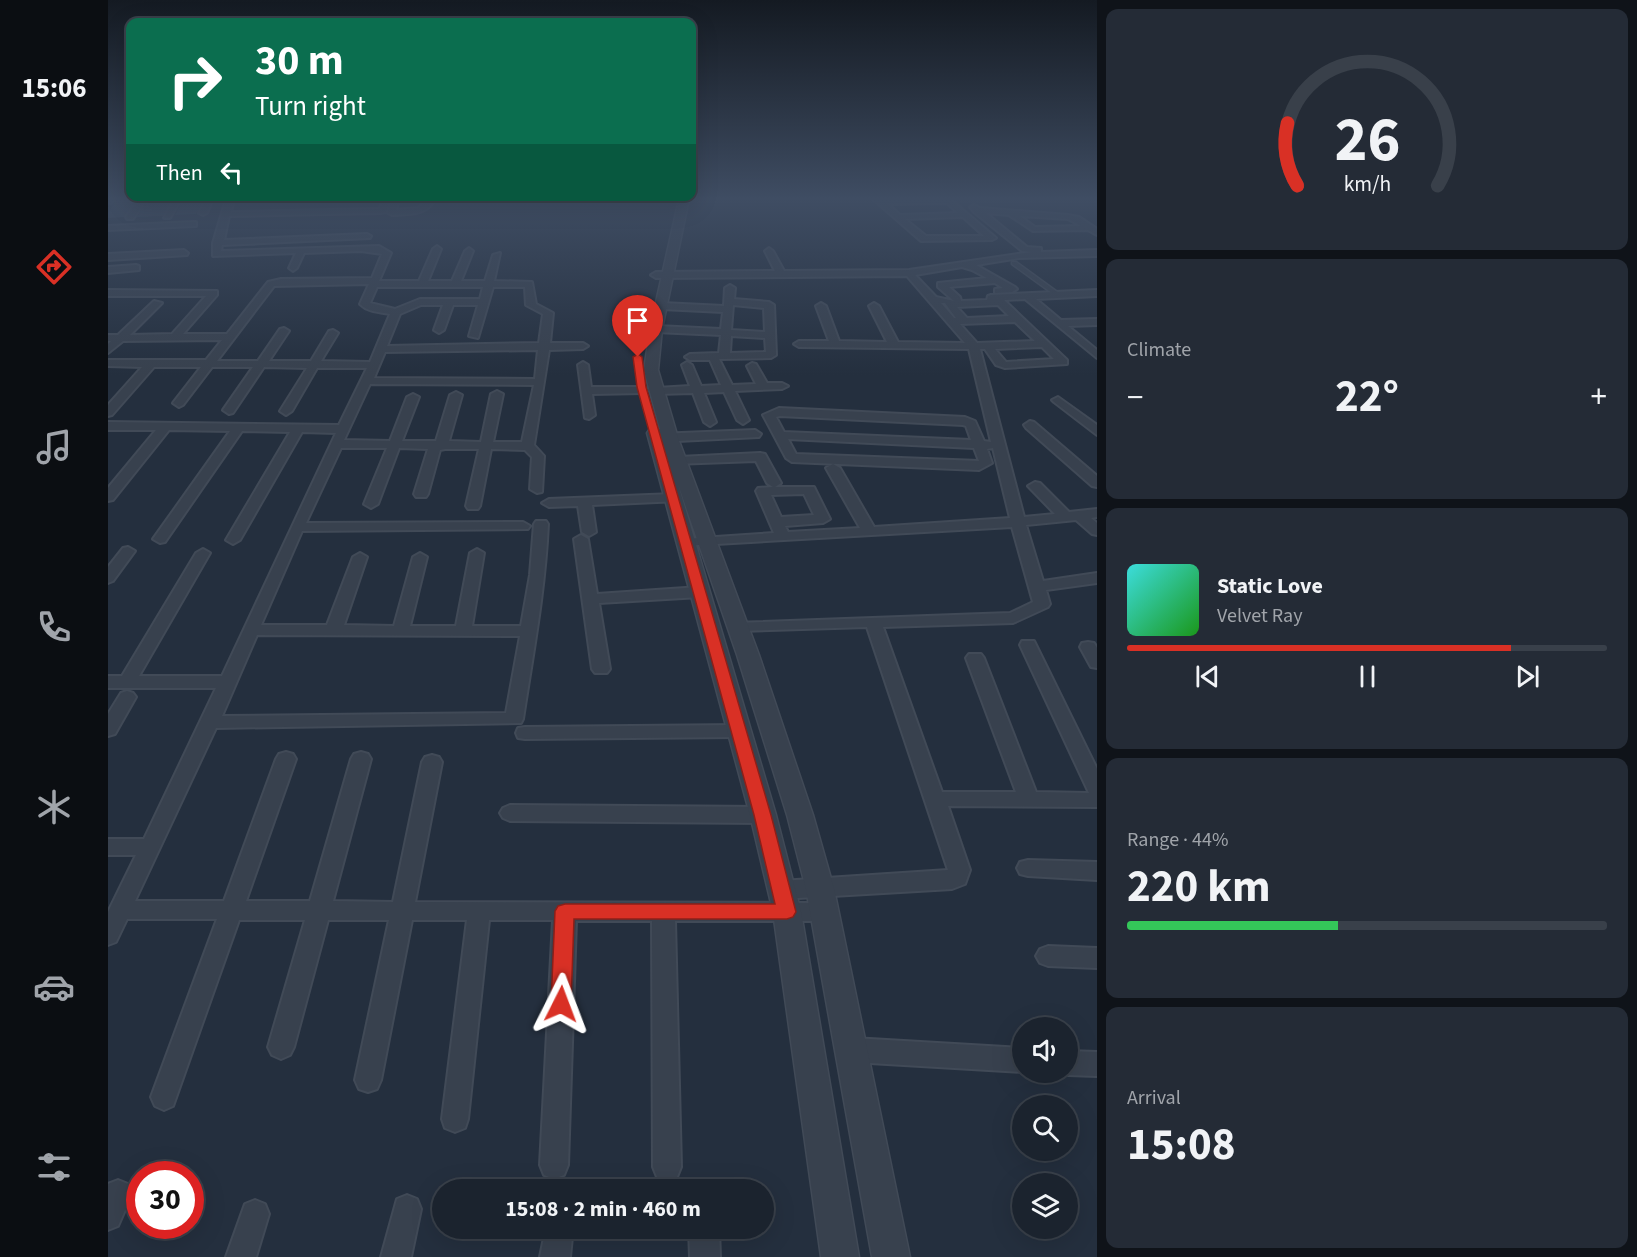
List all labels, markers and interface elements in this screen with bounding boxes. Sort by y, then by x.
text: 30 m [255,31,344,91]
icon: right [156,42,234,120]
text: 15:06 [21,69,87,108]
text: Turn right [255,87,366,126]
text: 26 [1334,96,1400,185]
icon: left [215,156,248,189]
text: Then [156,157,203,189]
text: km/h [1343,170,1391,201]
icon: directions [33,246,75,288]
pin [612,295,663,357]
icon: arrive [621,304,654,337]
text: Climate [1127,336,1191,364]
text: 22° [1335,365,1399,429]
text: − [1127,374,1143,421]
text: + [1591,374,1607,421]
icon: music [33,426,75,468]
text: Static Love [1217,570,1323,602]
text: Velvet Ray [1217,602,1303,630]
icon: phone [33,606,75,648]
icon: previous [1191,660,1224,693]
icon: pause [1351,660,1384,693]
icon: next [1511,660,1544,693]
icon: climate [33,786,75,828]
text: Range · 44% [1127,826,1228,854]
text: 220 km [1127,855,1271,919]
icon: car [33,966,75,1008]
position arrow [529,972,593,1036]
map controls [1012,1017,1078,1239]
button: sound [1012,1017,1078,1083]
text: Arrival [1127,1084,1181,1112]
button: search [1012,1095,1078,1161]
text: 15:08 [1127,1113,1236,1177]
icon: filters [33,1146,75,1188]
speed limit sign: 30 [126,1161,204,1239]
button: layers [1012,1173,1078,1239]
text: 15:08 · 2 min · 460 m [505,1193,701,1225]

